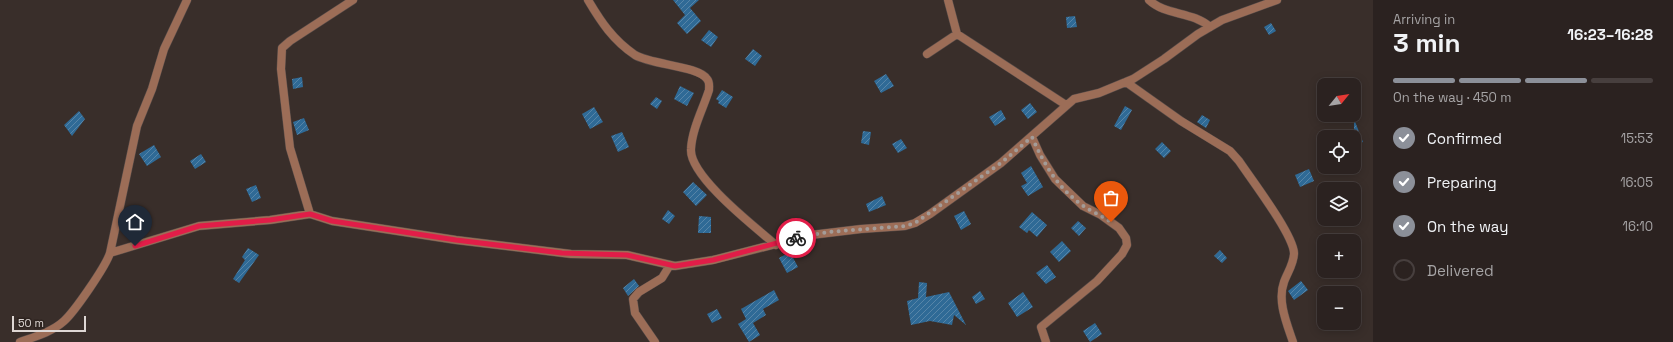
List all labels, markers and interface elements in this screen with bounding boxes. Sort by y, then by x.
text: Arriving in [1393,11,1455,28]
text: 16:23–16:28 [1567,25,1653,44]
text: 3 min [1393,26,1461,60]
north arrow [1317,78,1361,122]
map controls [1317,78,1361,330]
text: On the way · 450 m [1393,89,1511,106]
icon: check [1393,127,1415,149]
text: Confirmed [1427,129,1502,148]
button: locate [1317,130,1361,174]
text: 15:53 [1621,130,1653,147]
icon: check [1393,171,1415,193]
text: Preparing [1427,173,1497,192]
text: 16:05 [1620,174,1653,191]
pin [1094,181,1128,222]
button: layers [1317,182,1361,226]
icon: bag [1100,187,1122,209]
pin [118,205,152,246]
icon: home [124,211,146,233]
icon: check [1393,215,1415,237]
text: On the way [1427,217,1508,236]
courier [776,218,816,258]
text: 16:10 [1623,218,1653,235]
icon: bike [785,227,807,249]
button: + [1317,234,1361,278]
text: Delivered [1427,261,1494,280]
button: − [1317,286,1361,330]
scale bar [12,314,86,333]
text: 50 m [18,316,44,330]

